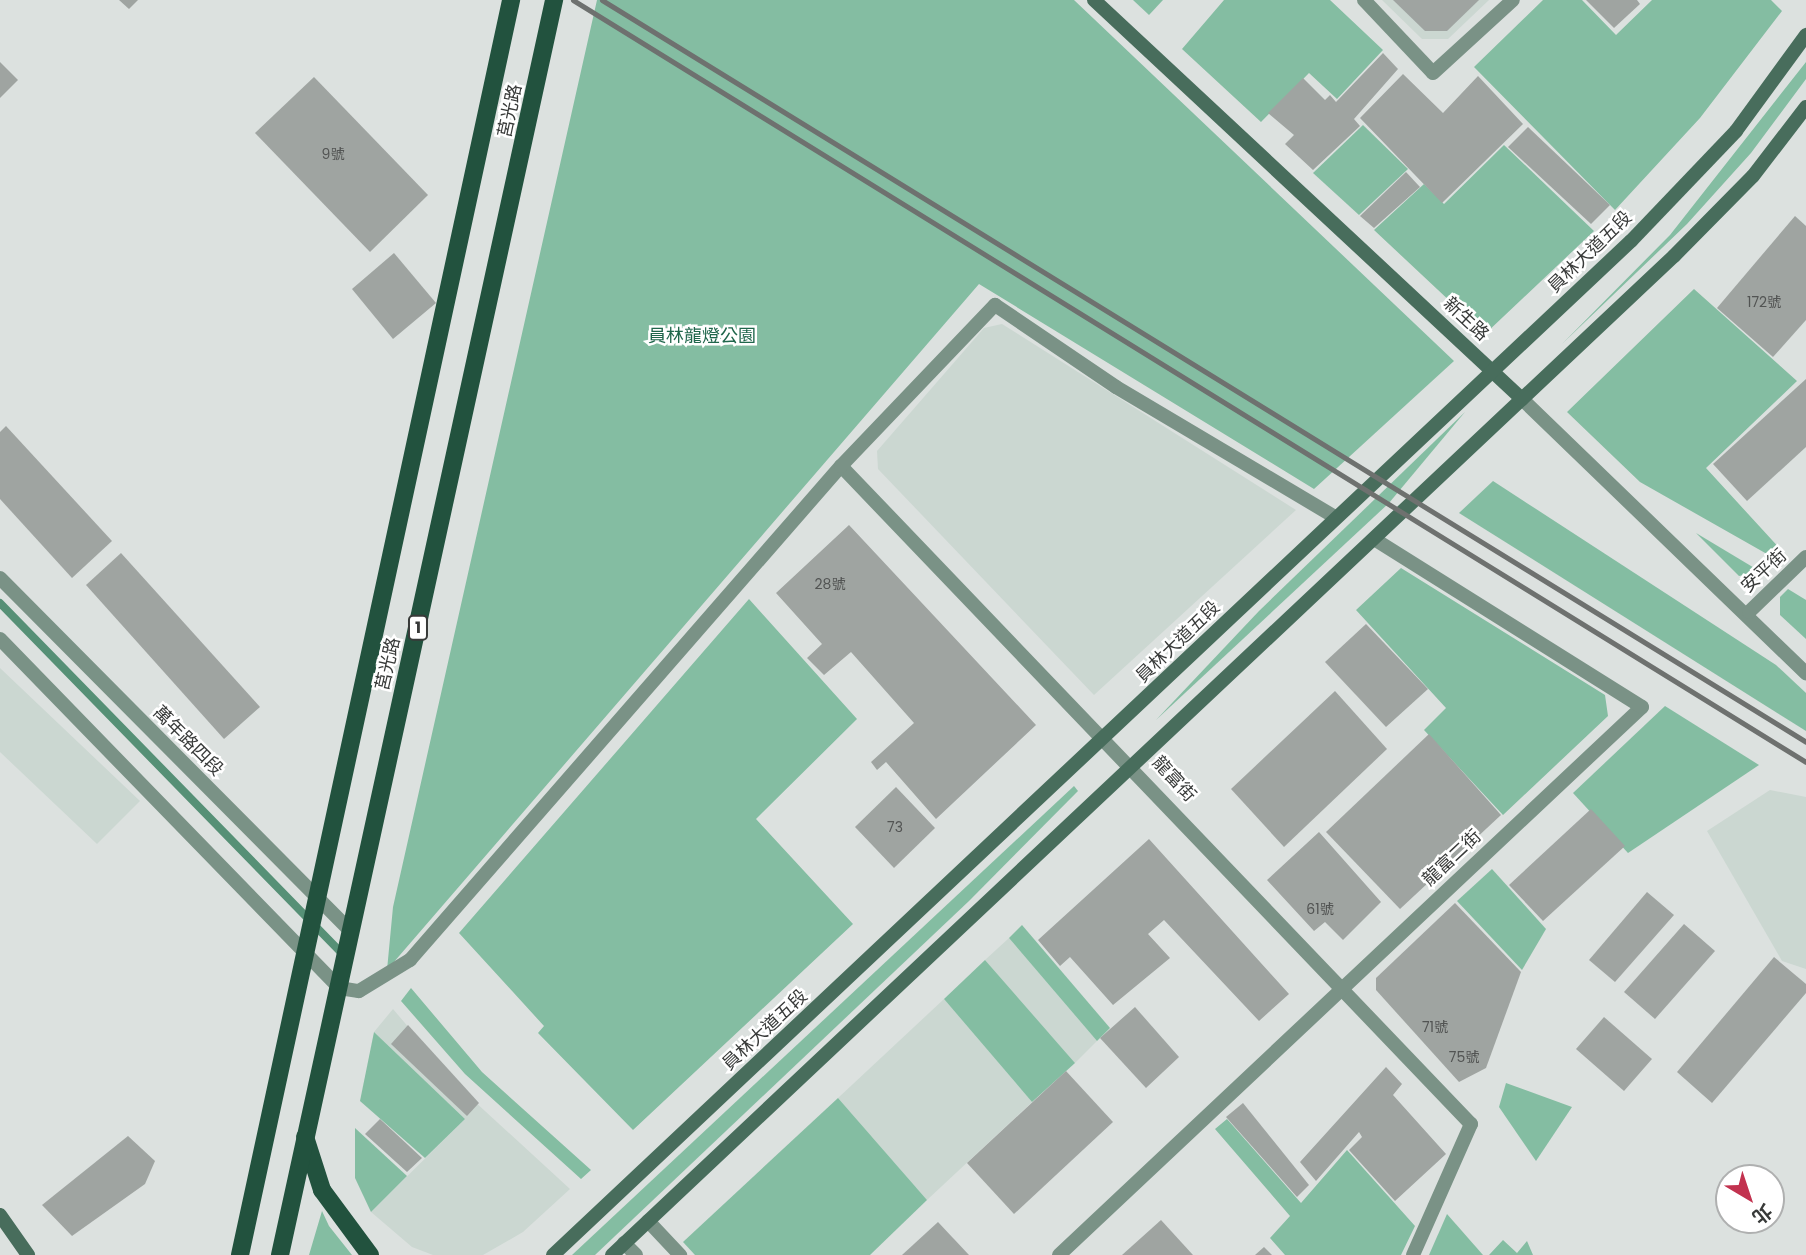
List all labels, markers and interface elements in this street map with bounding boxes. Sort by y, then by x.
street label: 莒光路 [494,82,526,140]
house number: 9號 [322,146,344,162]
street label: 員林大道五段 [1544,207,1636,297]
street label: 新生路 [1439,293,1493,345]
house number: 172號 [1747,294,1781,310]
park label: 員林龍燈公園 [648,325,756,347]
street label: 安平街 [1737,545,1791,597]
house number: 28號 [815,576,845,592]
street label: 員林大道五段 [1132,597,1224,687]
road number: 1 [408,615,428,640]
street label: 莒光路 [371,635,405,693]
street label: 萬年路四段 [149,702,227,780]
street label: 龍富街 [1148,752,1200,806]
house number: 73 [887,819,903,835]
street label: 龍富二街 [1418,826,1486,890]
house number: 61號 [1306,901,1334,917]
street label: 員林大道五段 [718,985,812,1075]
house number: 71號 [1422,1019,1448,1035]
house number: 75號 [1449,1049,1479,1065]
north arrow [1715,1164,1785,1234]
text: 北 [1746,1198,1778,1231]

